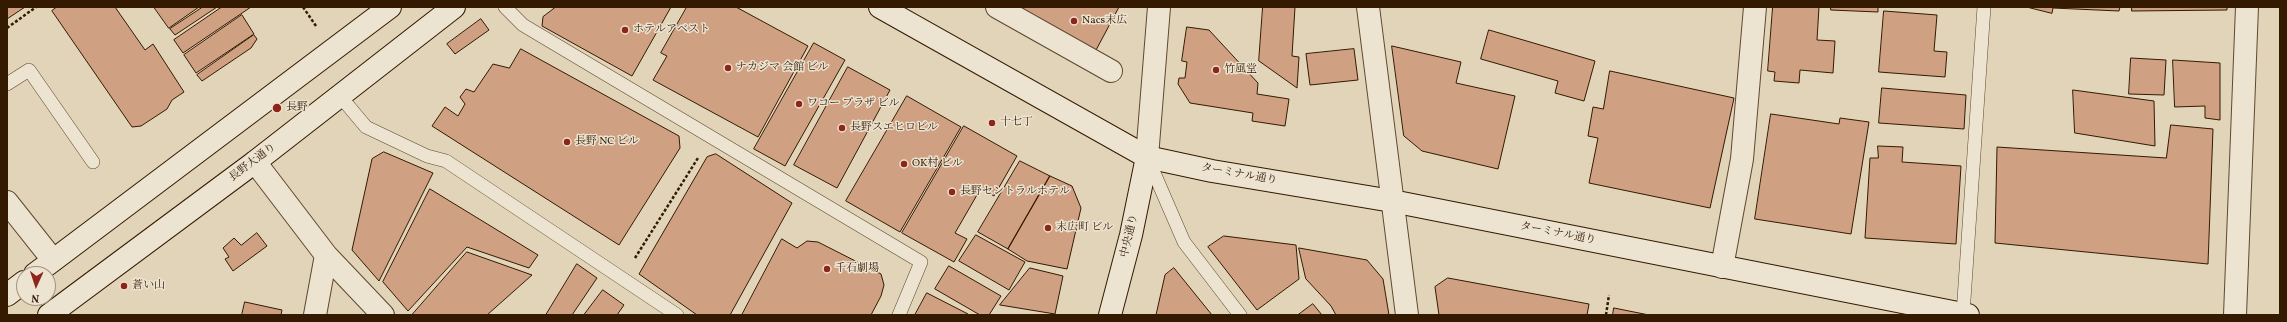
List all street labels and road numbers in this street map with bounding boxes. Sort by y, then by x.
street label: 長野大通り [227,141,279,185]
street label: ターミナル通り [1200,162,1278,188]
street label: 中央通り [1119,213,1141,259]
street label: ターミナル通り [1519,220,1597,248]

